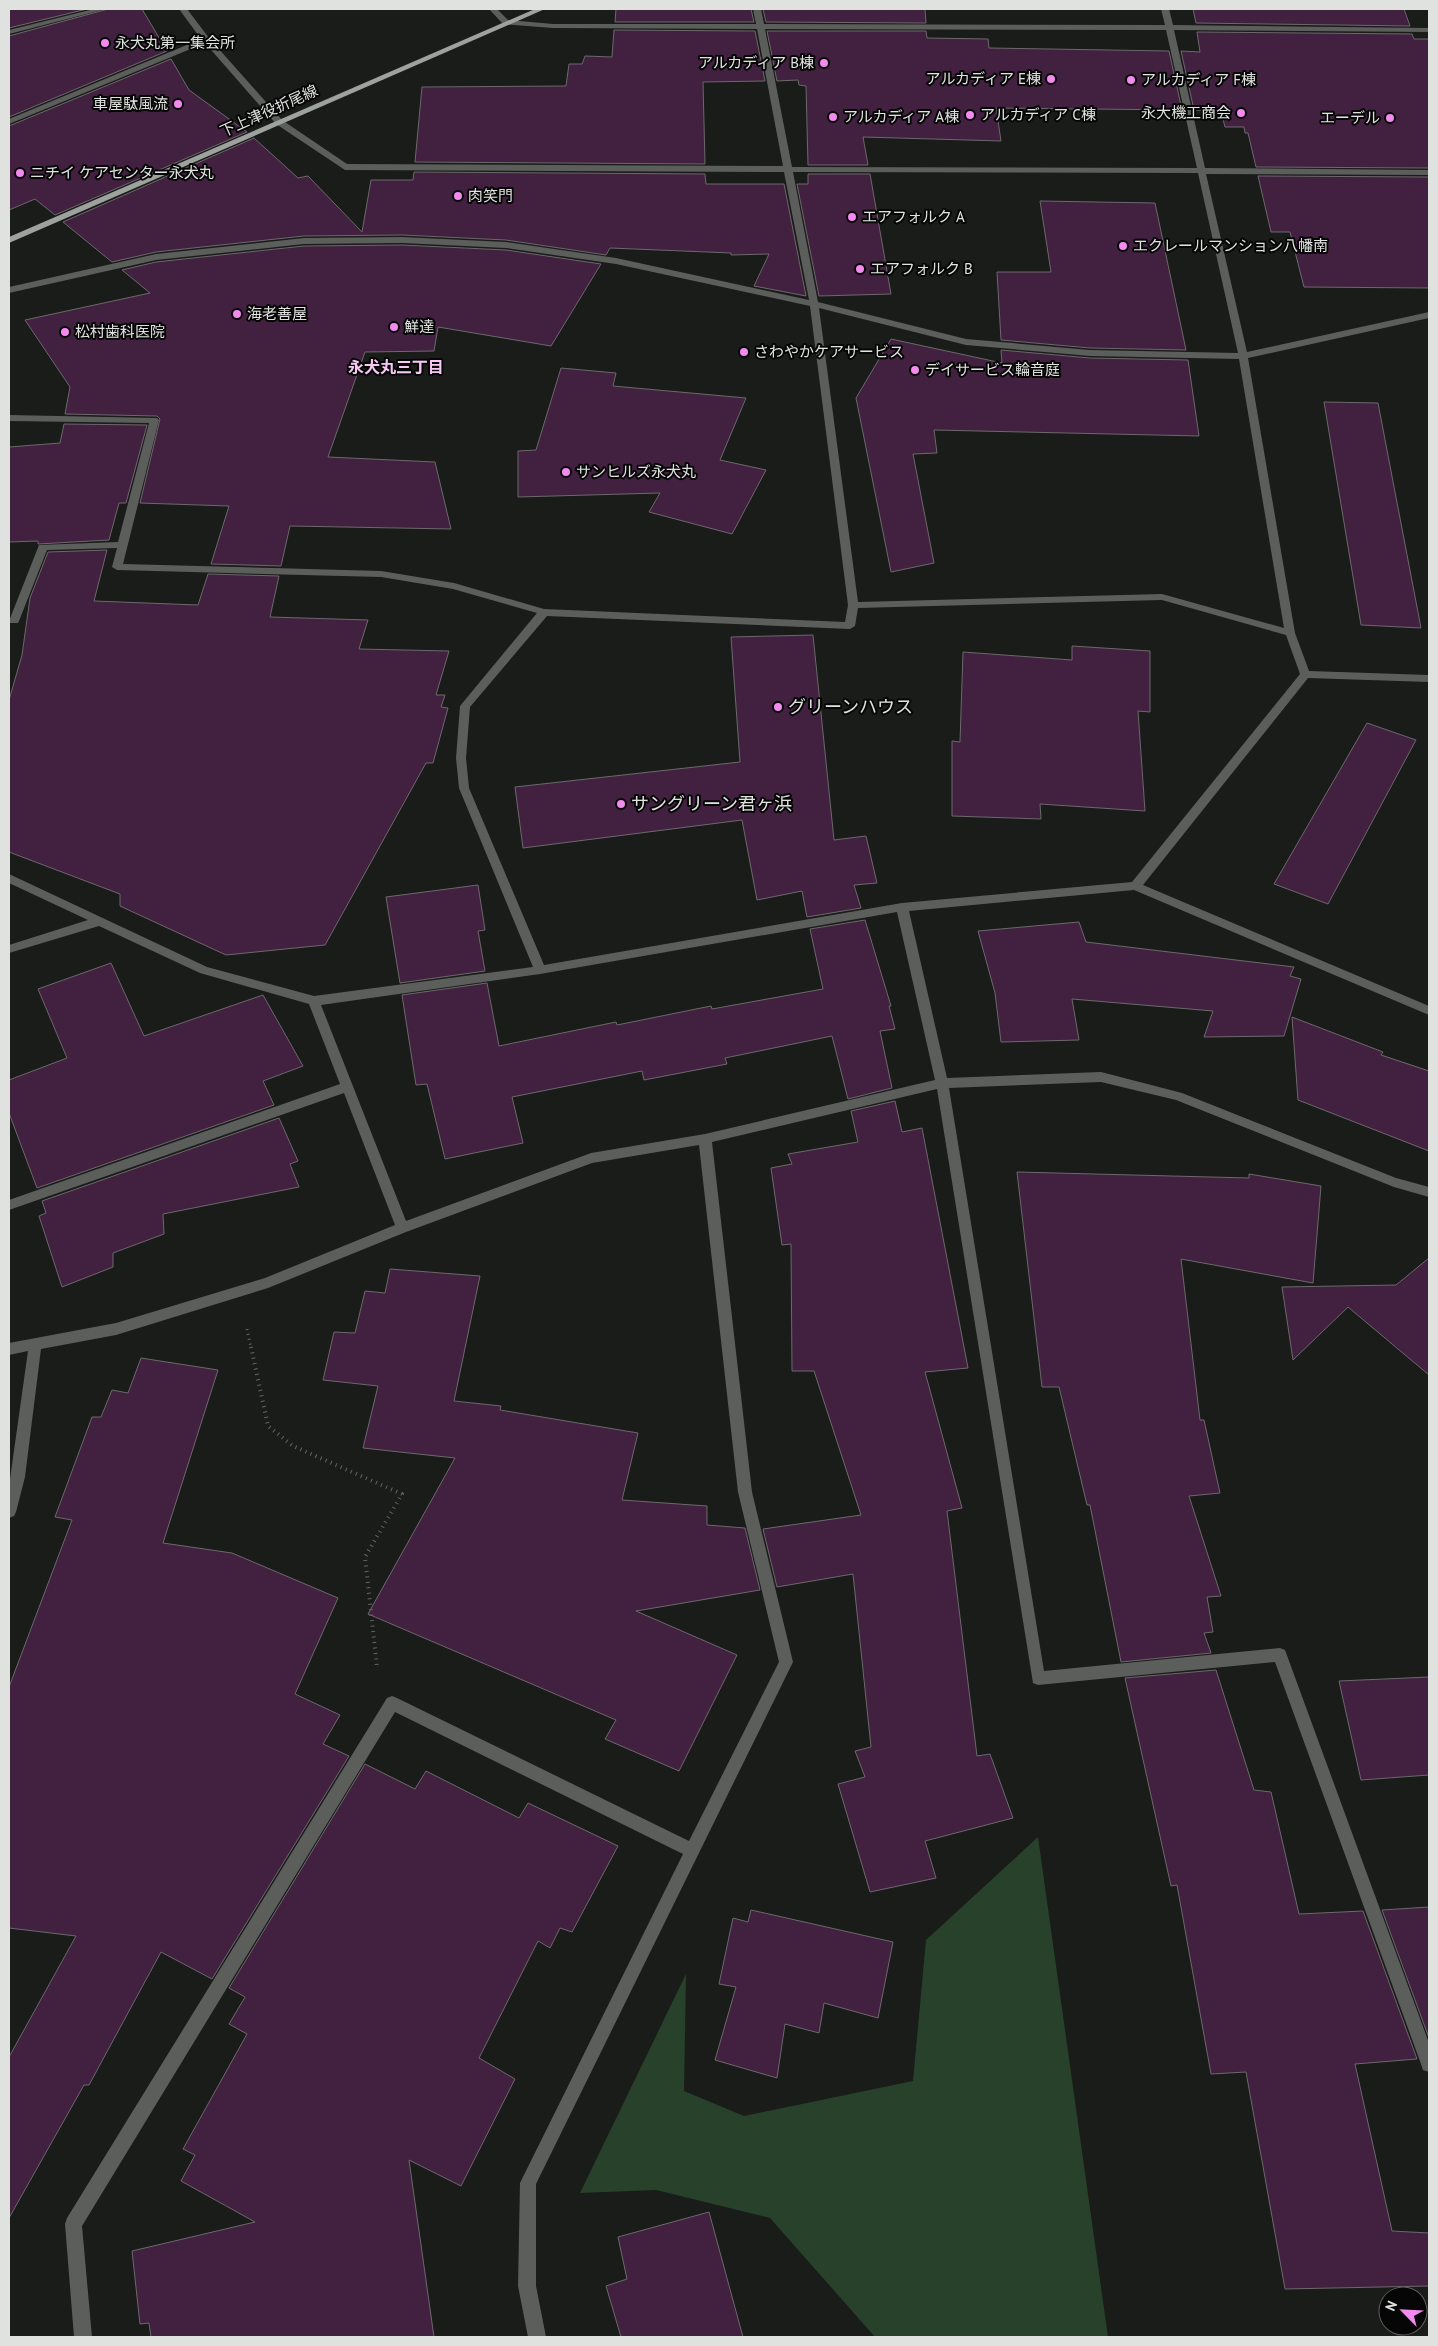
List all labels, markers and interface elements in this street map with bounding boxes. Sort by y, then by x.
place label: 永犬丸第一集会所 [115,33,235,52]
marker: 永犬丸第一集会所 [99,37,111,49]
place label: アルカディア B棟 [698,53,814,72]
marker: アルカディア B棟 [818,57,830,69]
place label: アルカディア E棟 [926,69,1041,88]
place label: アルカディア F棟 [1141,70,1256,89]
marker: アルカディア E棟 [1045,73,1057,85]
marker: アルカディア F棟 [1125,74,1137,86]
street label: 下上津役折尾線 [217,81,321,141]
place label: 車屋駄風流 [93,94,168,113]
marker: 車屋駄風流 [172,98,184,110]
place label: 永大機工商会 [1141,103,1231,122]
place label: アルカディア C棟 [980,105,1096,124]
place label: アルカディア A棟 [843,107,959,126]
marker: 永大機工商会 [1235,107,1247,119]
place label: エーデル [1320,108,1380,127]
marker: アルカディア C棟 [964,109,976,121]
marker: アルカディア A棟 [827,111,839,123]
marker: エーデル [1384,112,1396,124]
place label: ニチイ ケアセンター永犬丸 [30,163,214,182]
marker: ニチイ ケアセンター永犬丸 [14,167,26,179]
place label: 肉笑門 [468,186,513,205]
marker: 肉笑門 [452,190,464,202]
place label: エアフォルク A [862,207,965,226]
marker: エアフォルク A [846,211,858,223]
place label: エクレールマンション八幡南 [1133,236,1328,255]
marker: エクレールマンション八幡南 [1117,240,1129,252]
place label: エアフォルク B [870,259,973,278]
marker: エアフォルク B [854,263,866,275]
place label: 海老善屋 [247,304,307,323]
marker: 海老善屋 [231,308,243,320]
place label: 鮮達 [404,317,434,336]
marker: 鮮達 [388,321,400,333]
place label: 松村歯科医院 [75,322,165,341]
marker: 松村歯科医院 [59,326,71,338]
place label: さわやかケアサービス [754,342,904,361]
marker: さわやかケアサービス [738,346,750,358]
district label: 永犬丸三丁目 [348,357,444,377]
place label: デイサービス輪音庭 [925,360,1060,379]
marker: デイサービス輪音庭 [909,364,921,376]
place label: サンヒルズ永犬丸 [576,462,696,481]
marker: サンヒルズ永犬丸 [560,466,572,478]
place label: グリーンハウス [788,695,913,718]
marker: グリーンハウス [772,701,784,713]
place label: サングリーン君ヶ浜 [631,792,792,815]
marker: サングリーン君ヶ浜 [615,798,627,810]
north arrow [1378,2286,1428,2336]
text: N [1381,2298,1401,2314]

